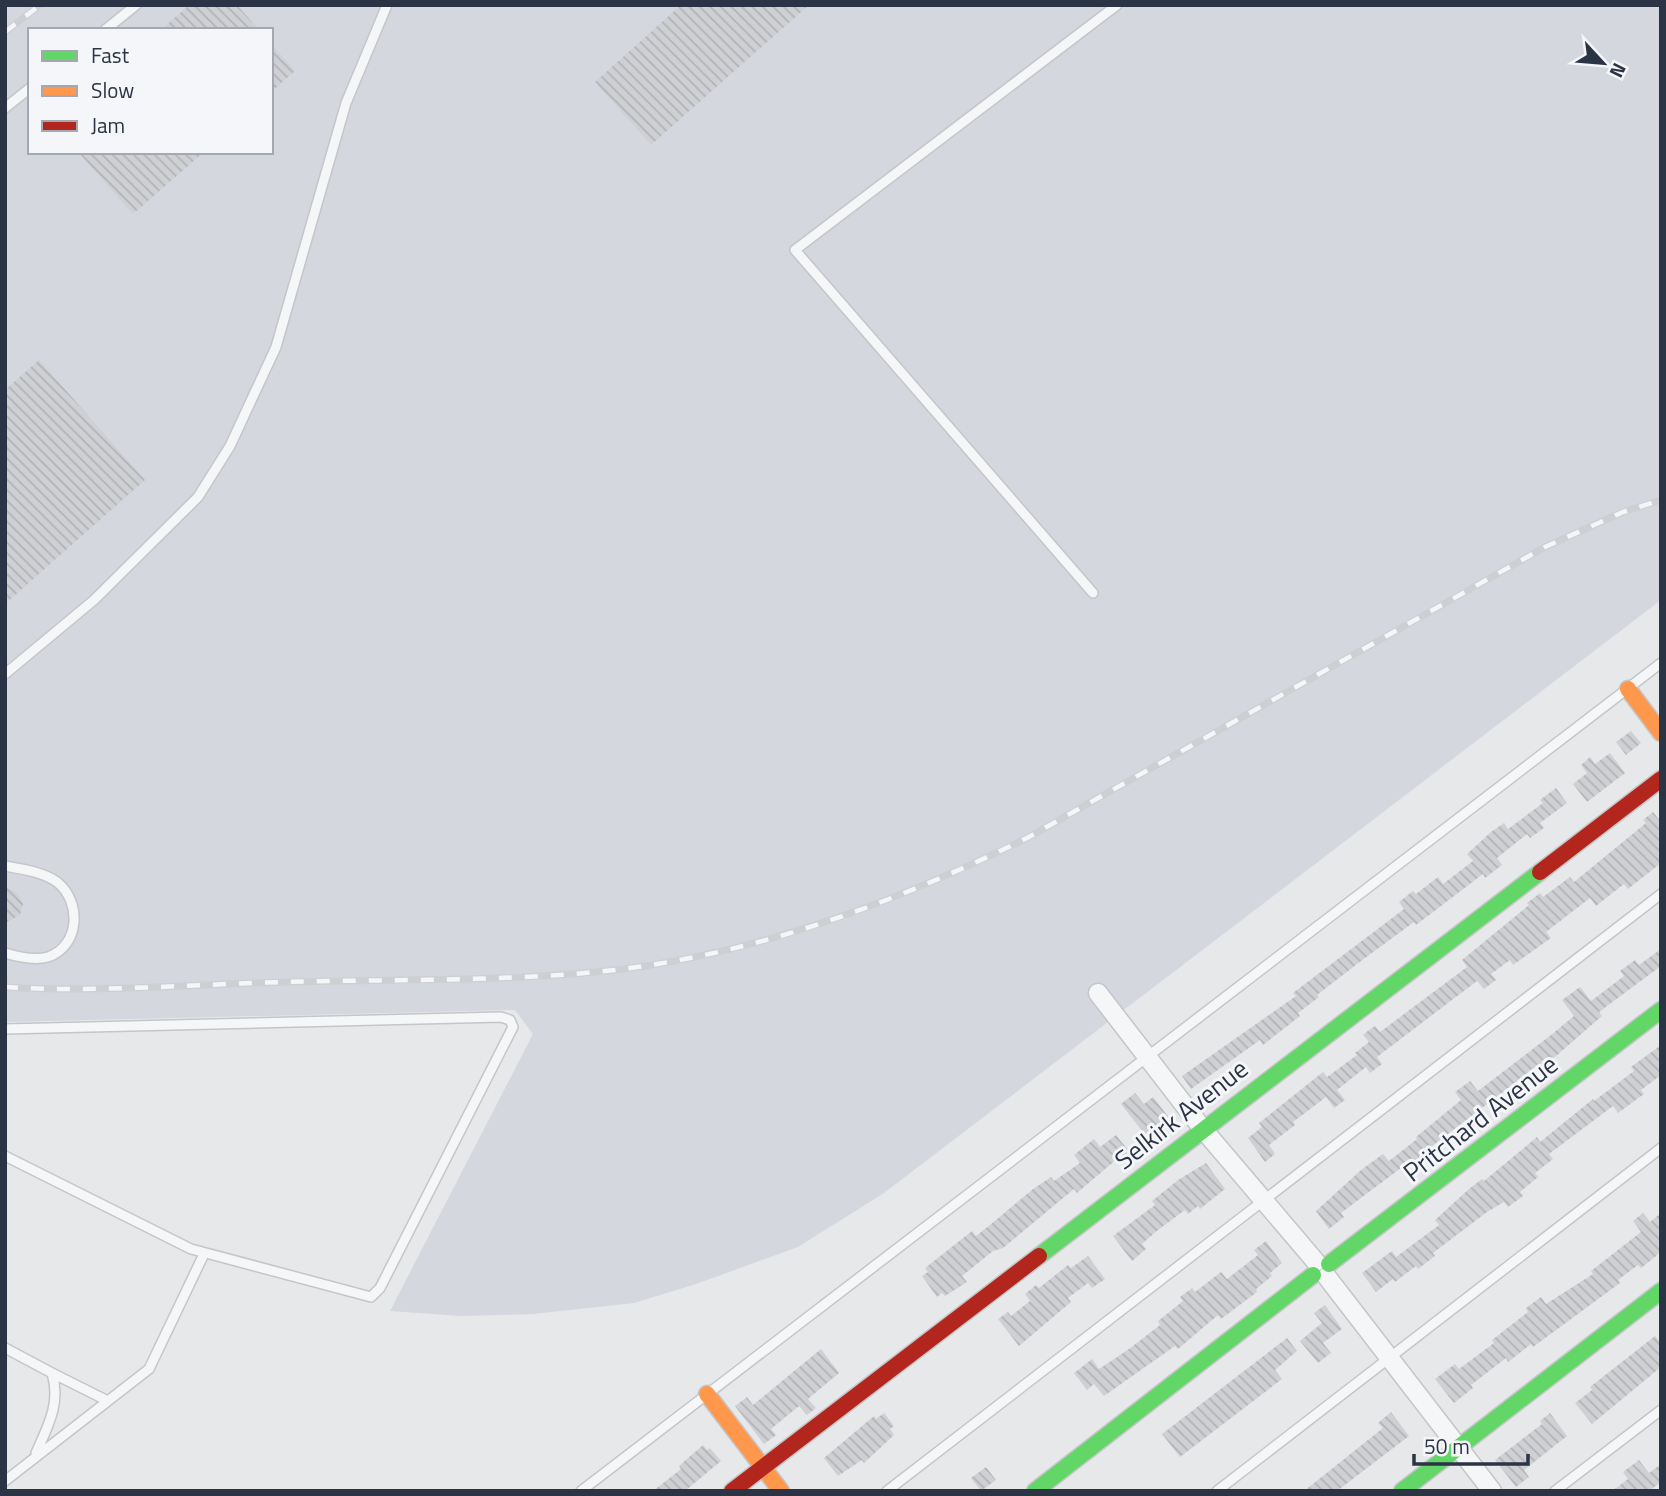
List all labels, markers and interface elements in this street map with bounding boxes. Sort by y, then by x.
legend [28,28,273,154]
north arrow [1568,28,1638,98]
text: Fast [91,39,130,71]
text: N [1603,58,1635,83]
text: Slow [91,74,134,106]
text: Jam [91,109,125,141]
street label: Pritchard Avenue [1394,1045,1566,1191]
street label: Selkirk Avenue [1106,1049,1256,1179]
scale bar [1414,1422,1528,1466]
text: 50 m [1424,1430,1470,1462]

